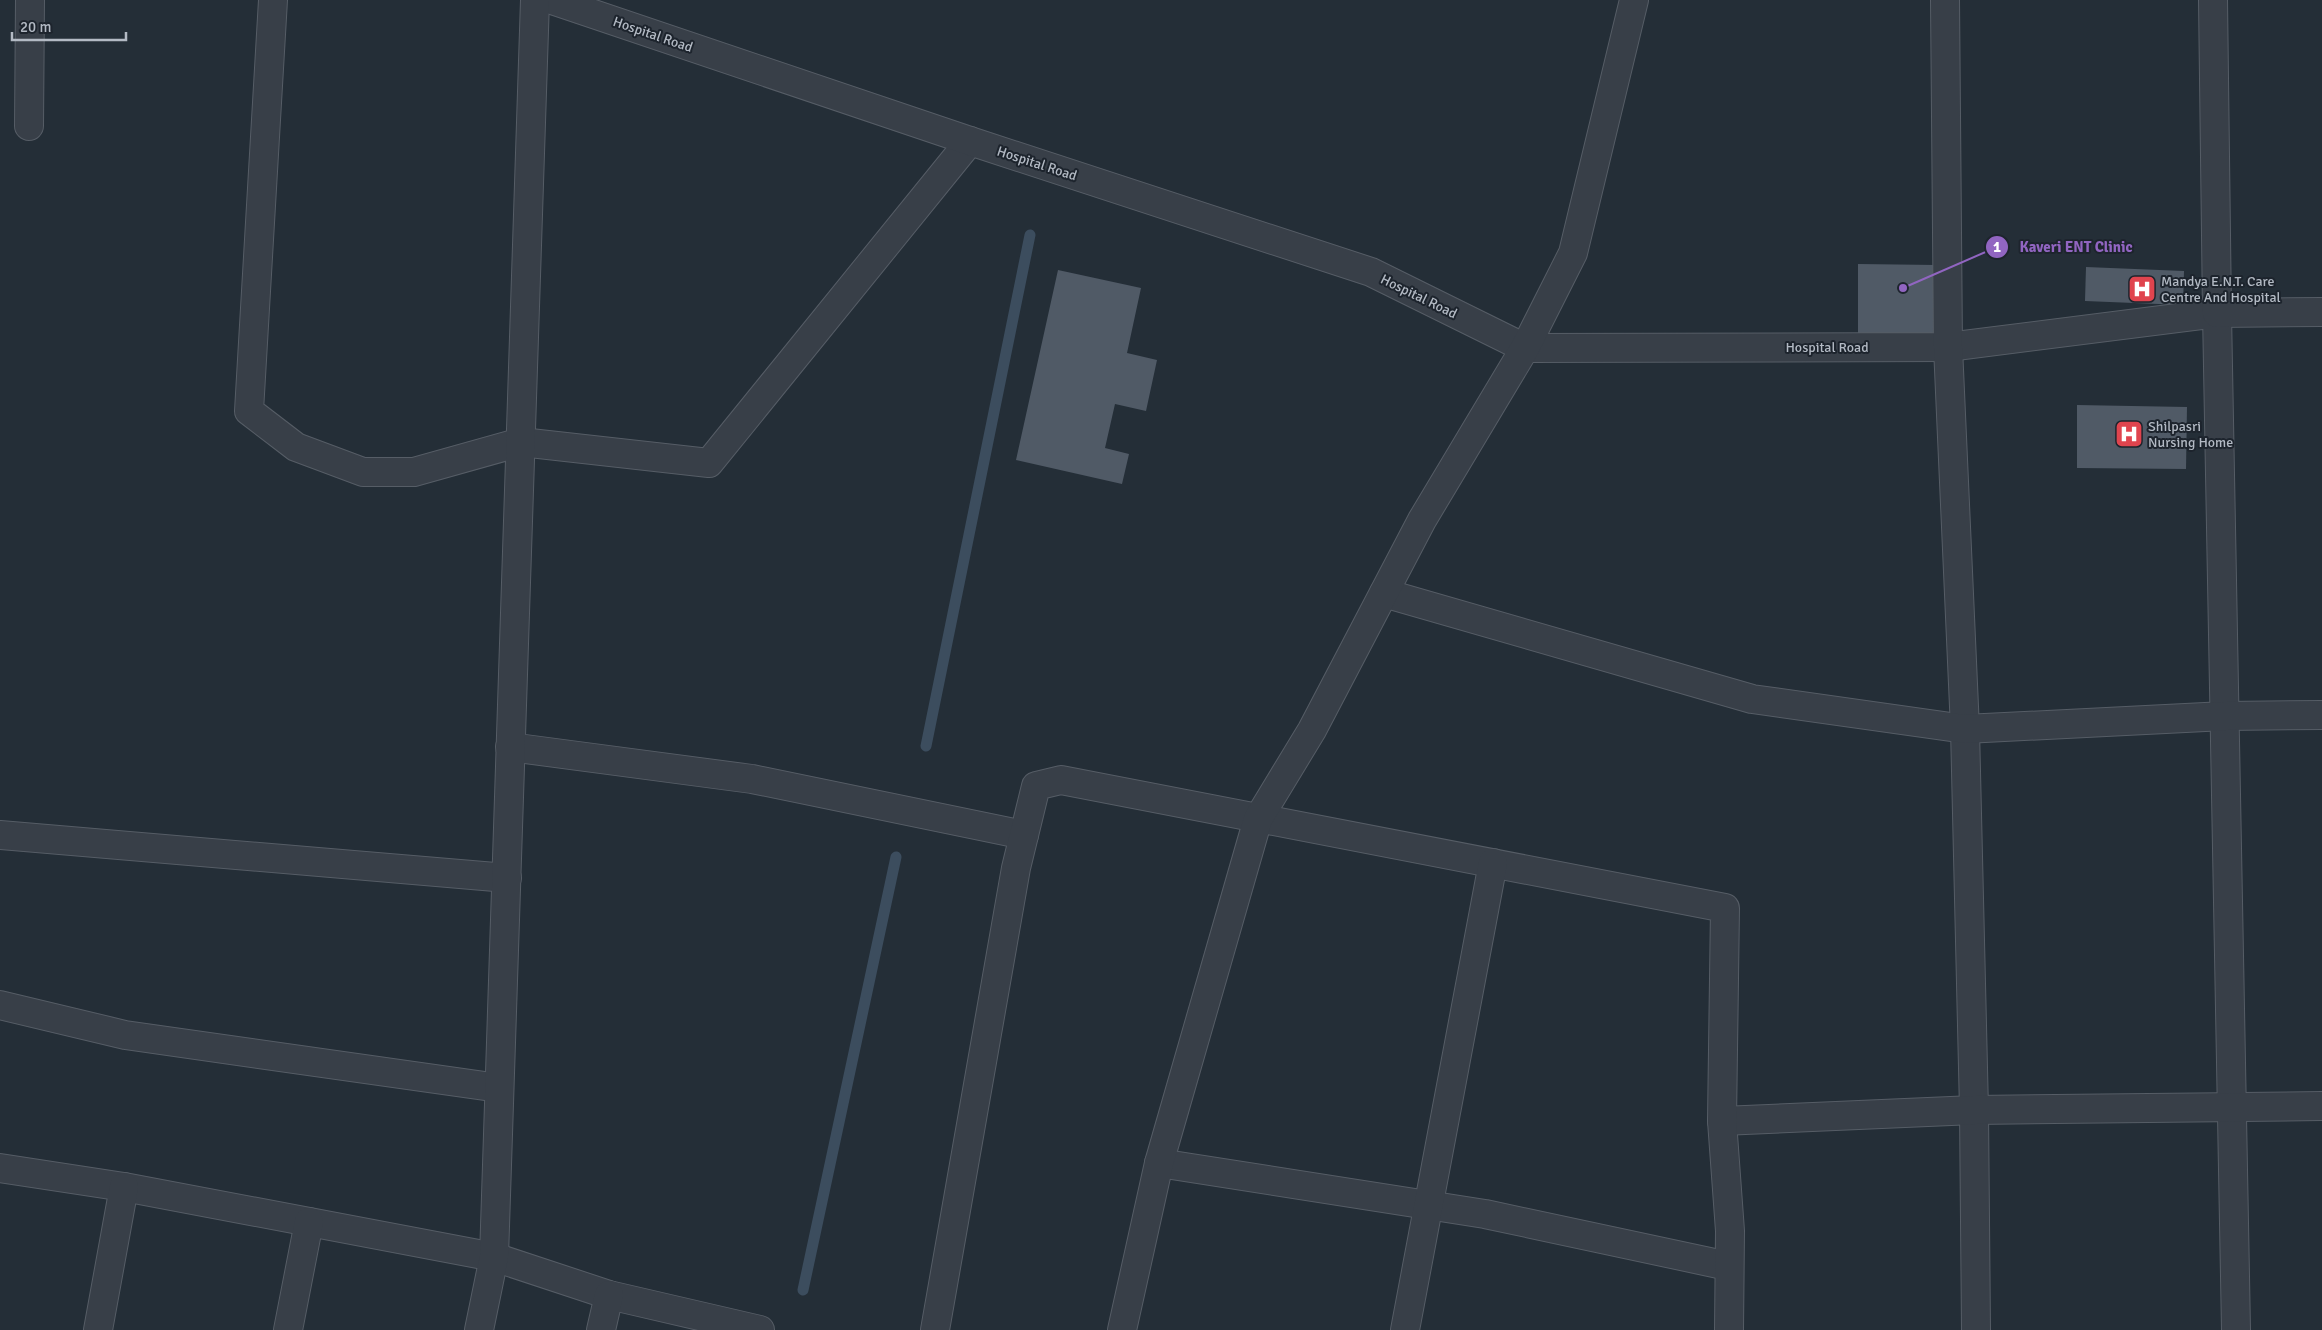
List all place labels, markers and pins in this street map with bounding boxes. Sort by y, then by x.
callout: Kaveri ENT Clinic [1984,232,2143,262]
place label: Mandya E.N.T. Care Centre And Hospital [2161,273,2281,306]
hospital icon: Mandya E.N.T. Care Centre And Hospital [2127,274,2157,304]
place label: Shilpasri Nursing Home [2148,418,2233,451]
hospital icon: Shilpasri Nursing Home [2114,419,2144,449]

